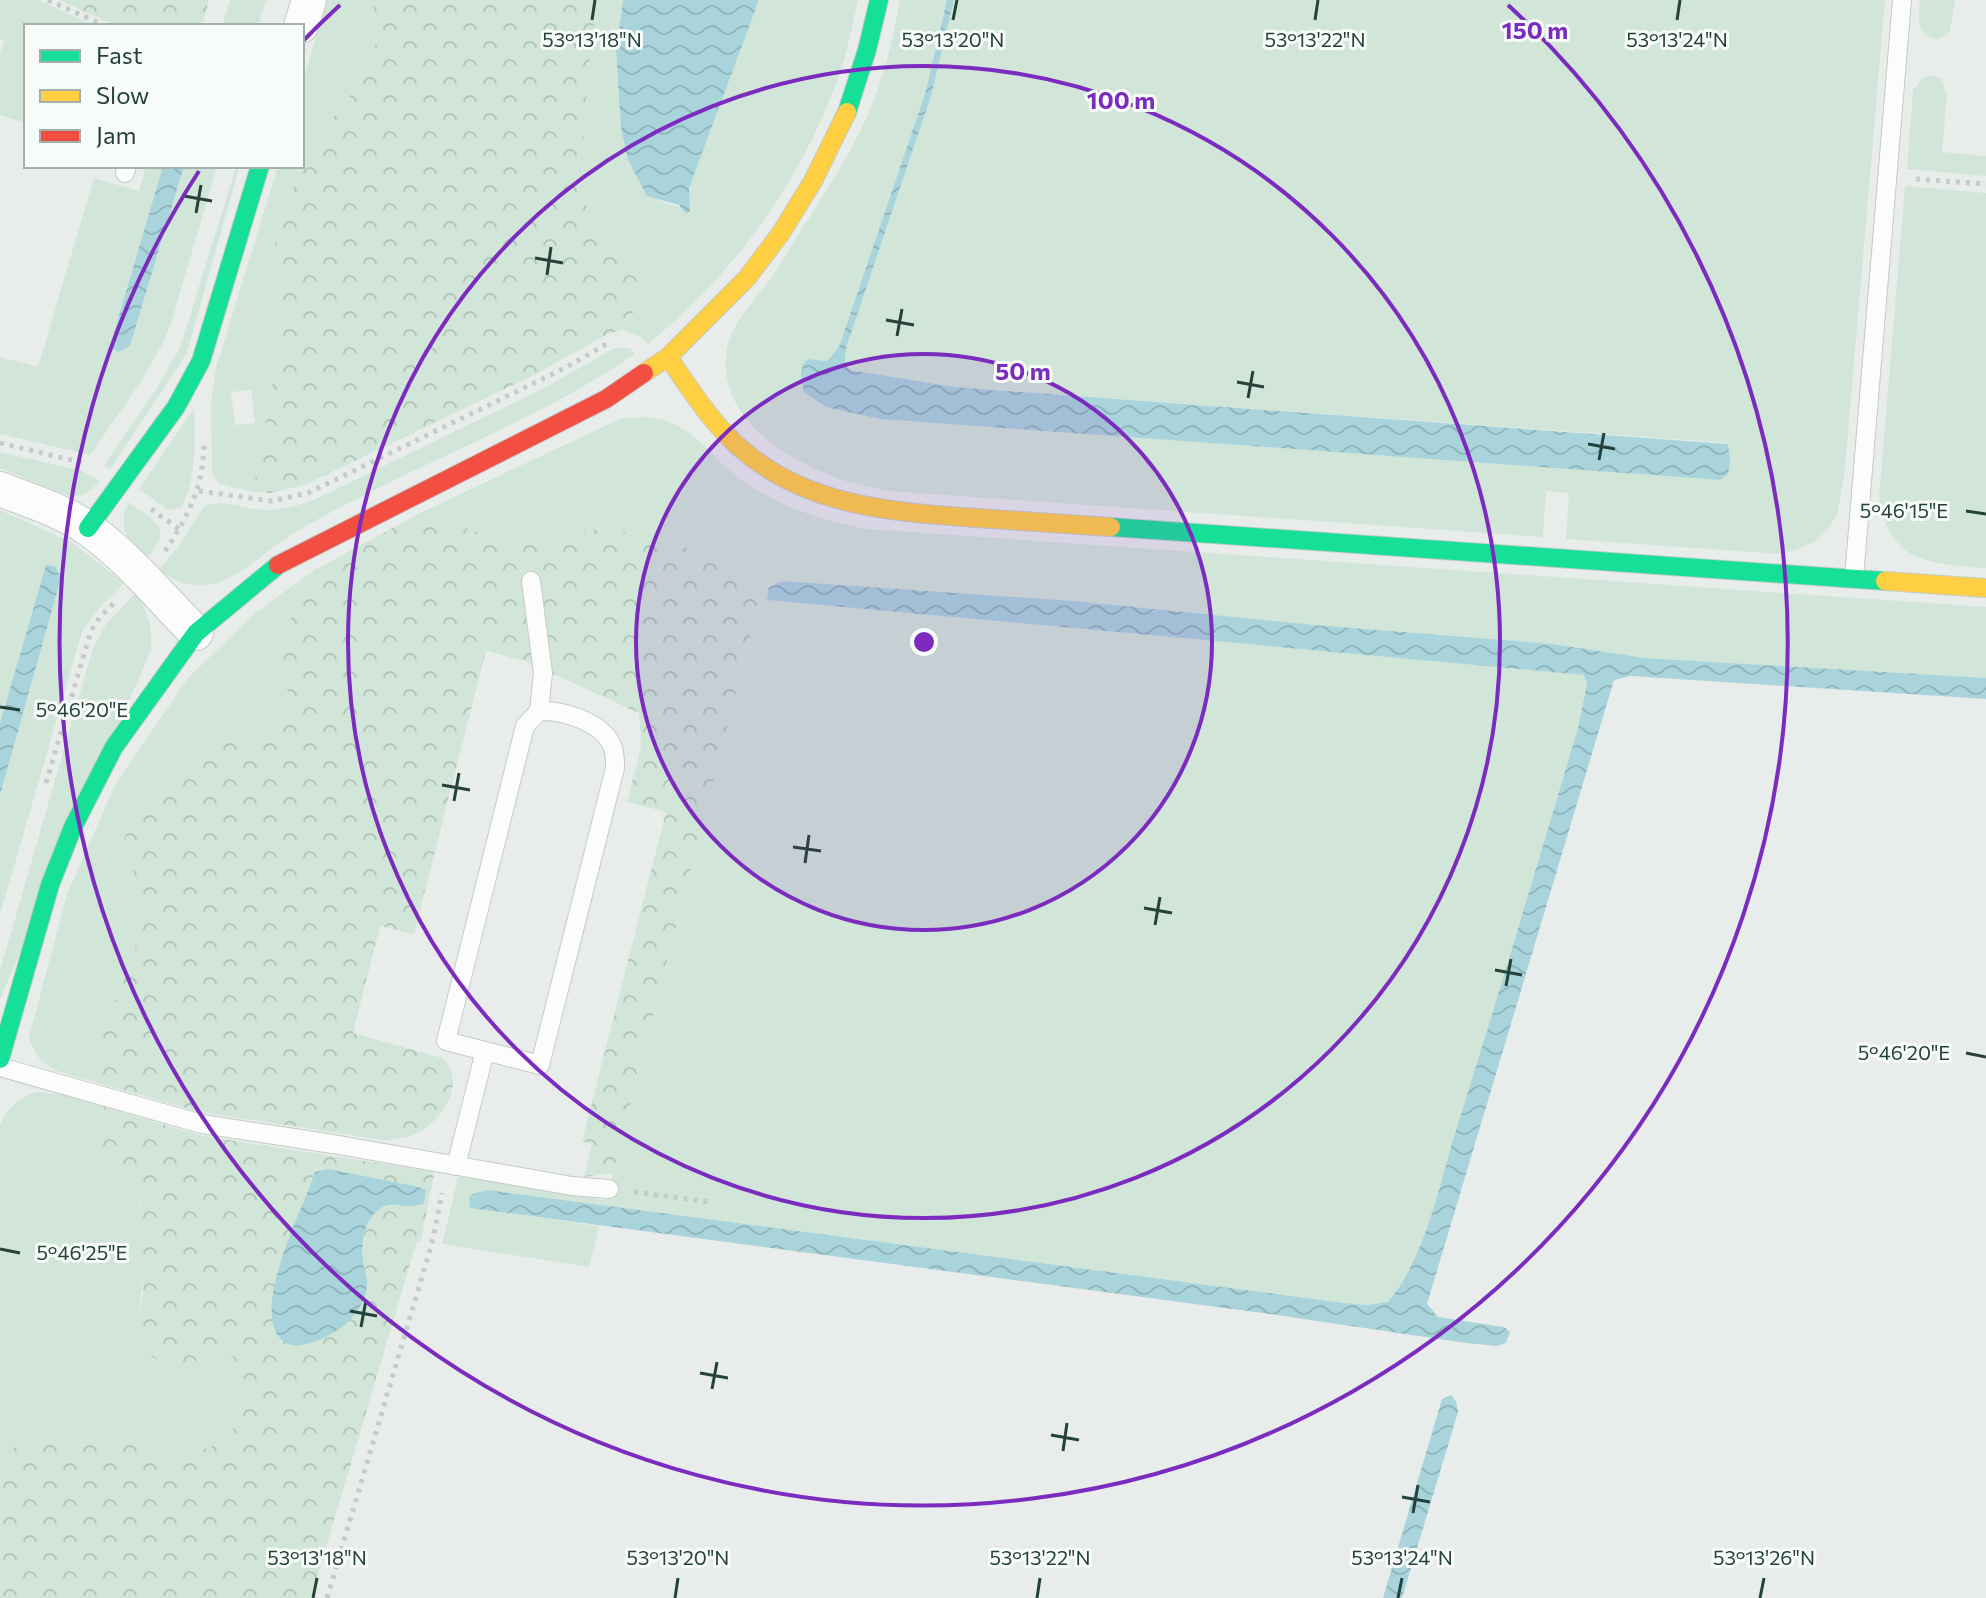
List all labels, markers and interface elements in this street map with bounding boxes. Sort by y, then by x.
text: 150 m [1502,15,1568,44]
legend [24,24,304,168]
text: 53°13'18"N [542,27,642,51]
text: 53°13'20"N [902,27,1004,51]
text: 53°13'22"N [1265,27,1365,51]
text: 53°13'24"N [1626,27,1728,51]
text: Fast [96,40,143,69]
text: Slow [96,80,149,109]
text: 100 m [1087,85,1155,114]
text: Jam [96,120,136,149]
text: 50 m [995,356,1051,385]
text: 5°46'15"E [1860,498,1948,522]
centre of rings [910,628,938,656]
text: 5°46'20"E [36,697,128,721]
text: 5°46'20"E [1858,1040,1950,1064]
text: 5°46'25"E [37,1240,127,1264]
text: 53°13'18"N [267,1545,367,1569]
text: 53°13'20"N [627,1545,729,1569]
text: 53°13'22"N [990,1545,1090,1569]
text: 53°13'24"N [1351,1545,1453,1569]
text: 53°13'26"N [1713,1545,1815,1569]

